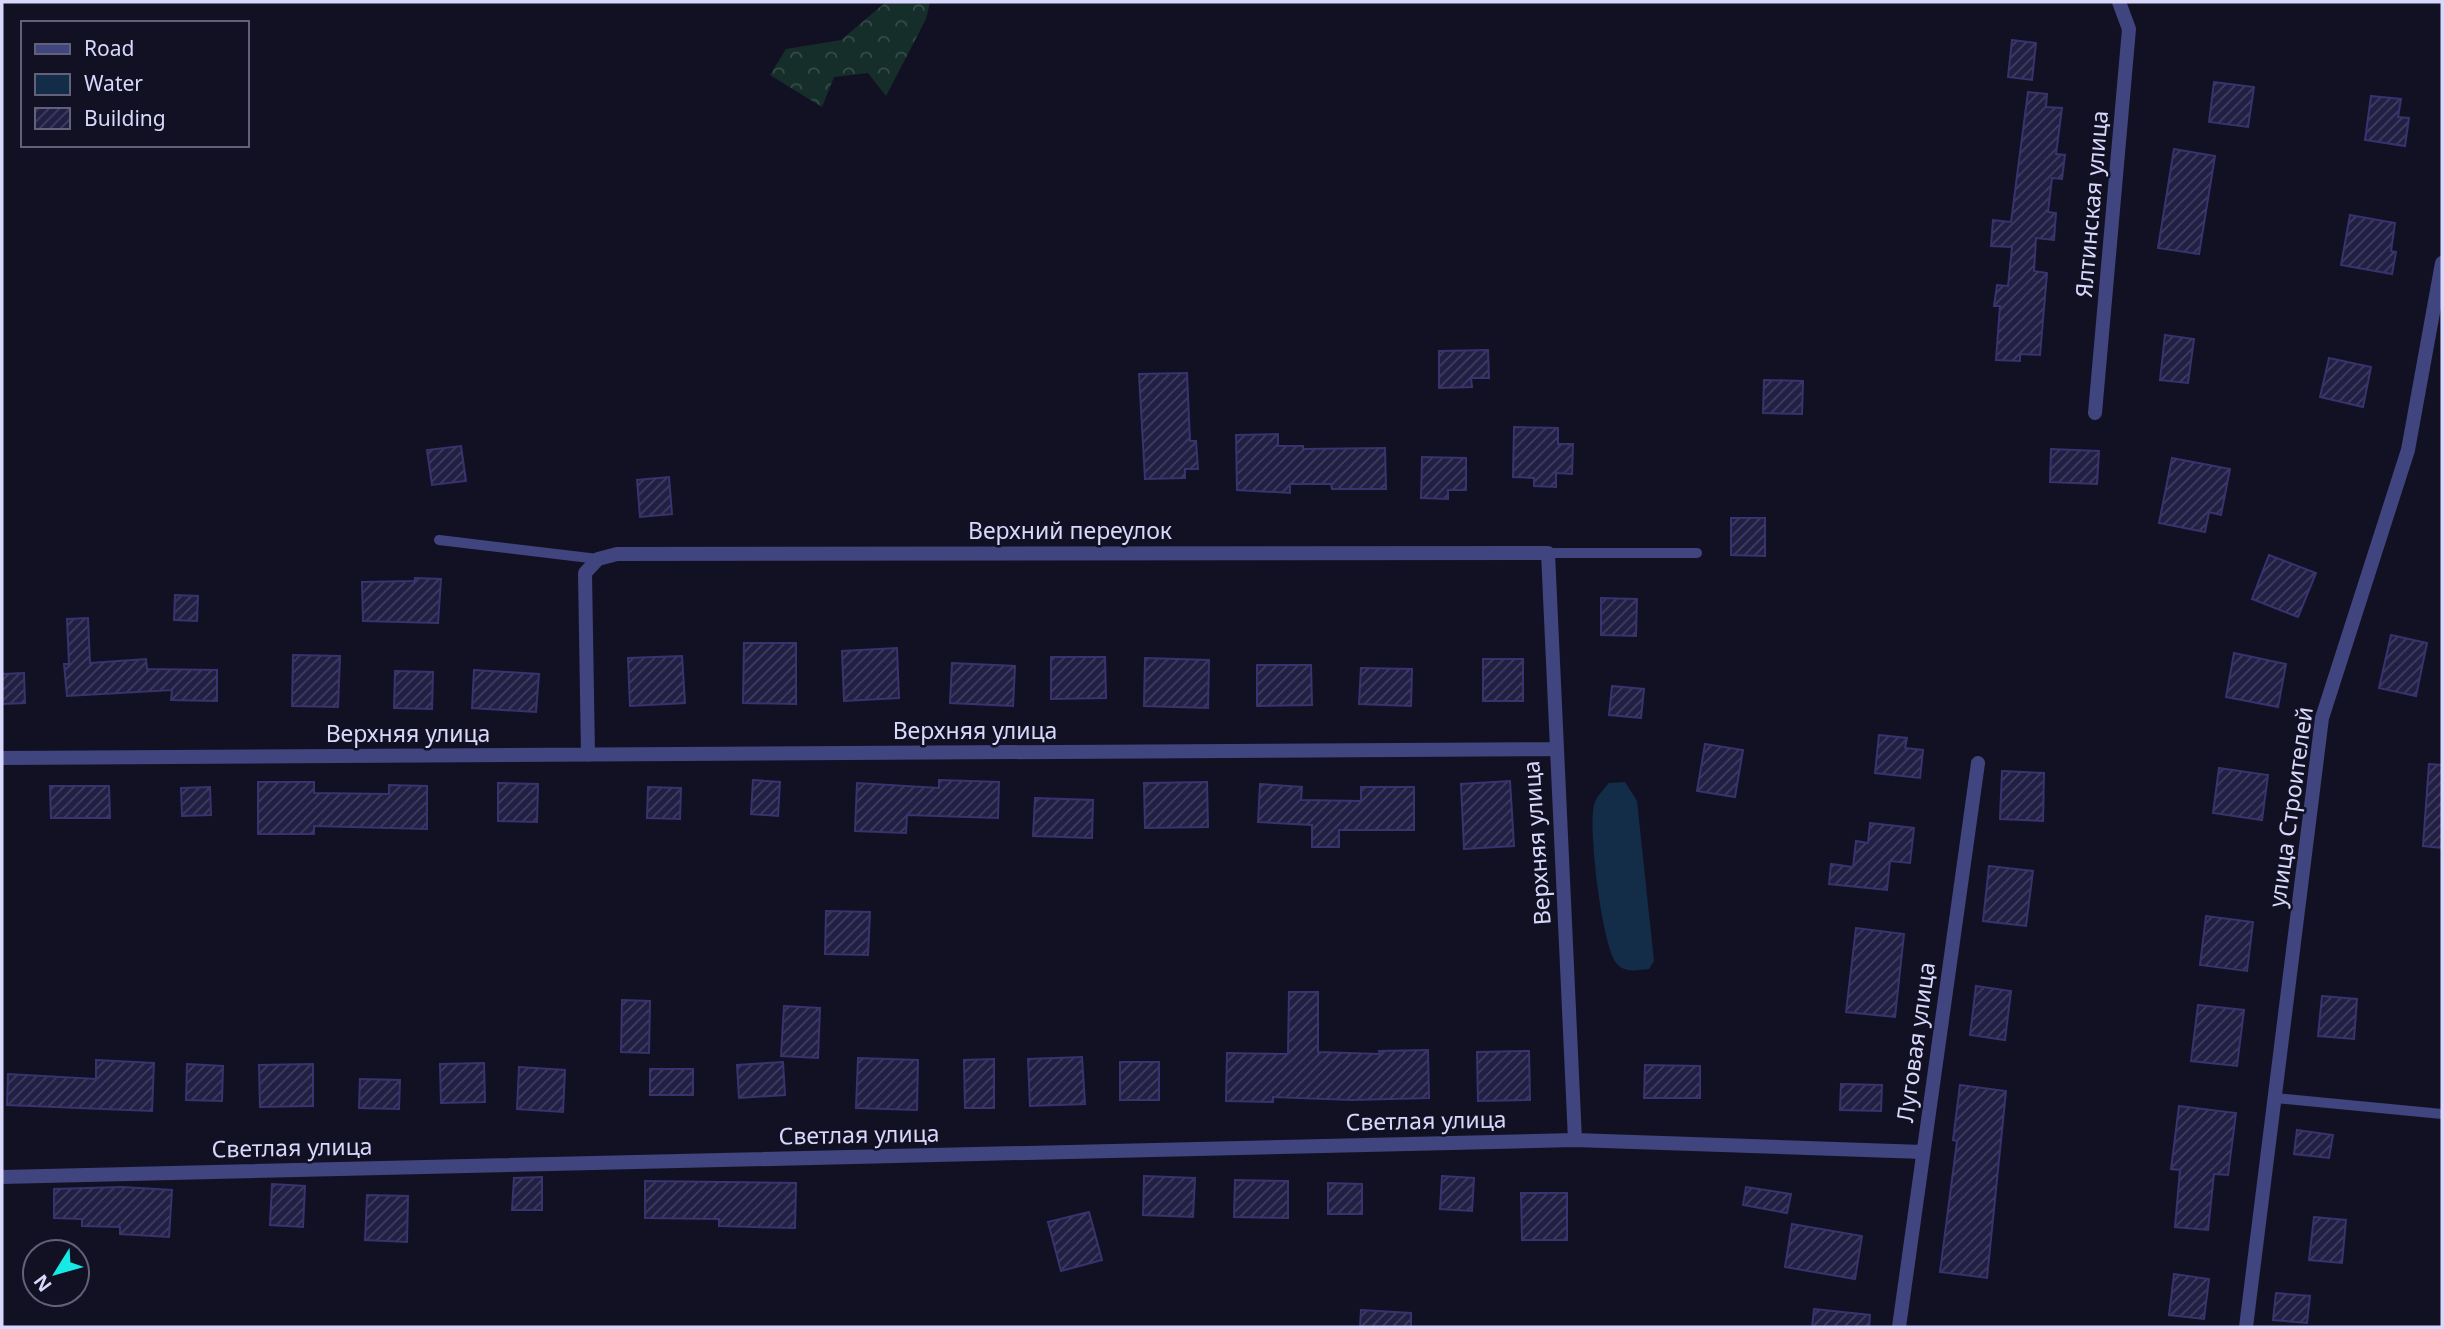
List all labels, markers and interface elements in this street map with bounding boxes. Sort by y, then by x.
legend [21,21,248,147]
text: Road [84,34,134,62]
text: Water [84,69,143,97]
text: Building [84,104,166,132]
street label: Ялтинская улица [2067,109,2115,299]
street label: Верхний переулок [968,514,1173,546]
street label: улица Строителей [2260,705,2320,909]
street label: Верхняя улица [893,714,1057,746]
street label: Верхняя улица [326,717,490,749]
street label: Верхняя улица [1514,760,1558,926]
street label: Луговая улица [1888,960,1942,1124]
street label: Светлая улица [1345,1103,1507,1137]
street label: Светлая улица [778,1117,940,1151]
street label: Светлая улица [211,1130,373,1164]
north arrow [21,1238,91,1308]
text: N [27,1269,57,1297]

